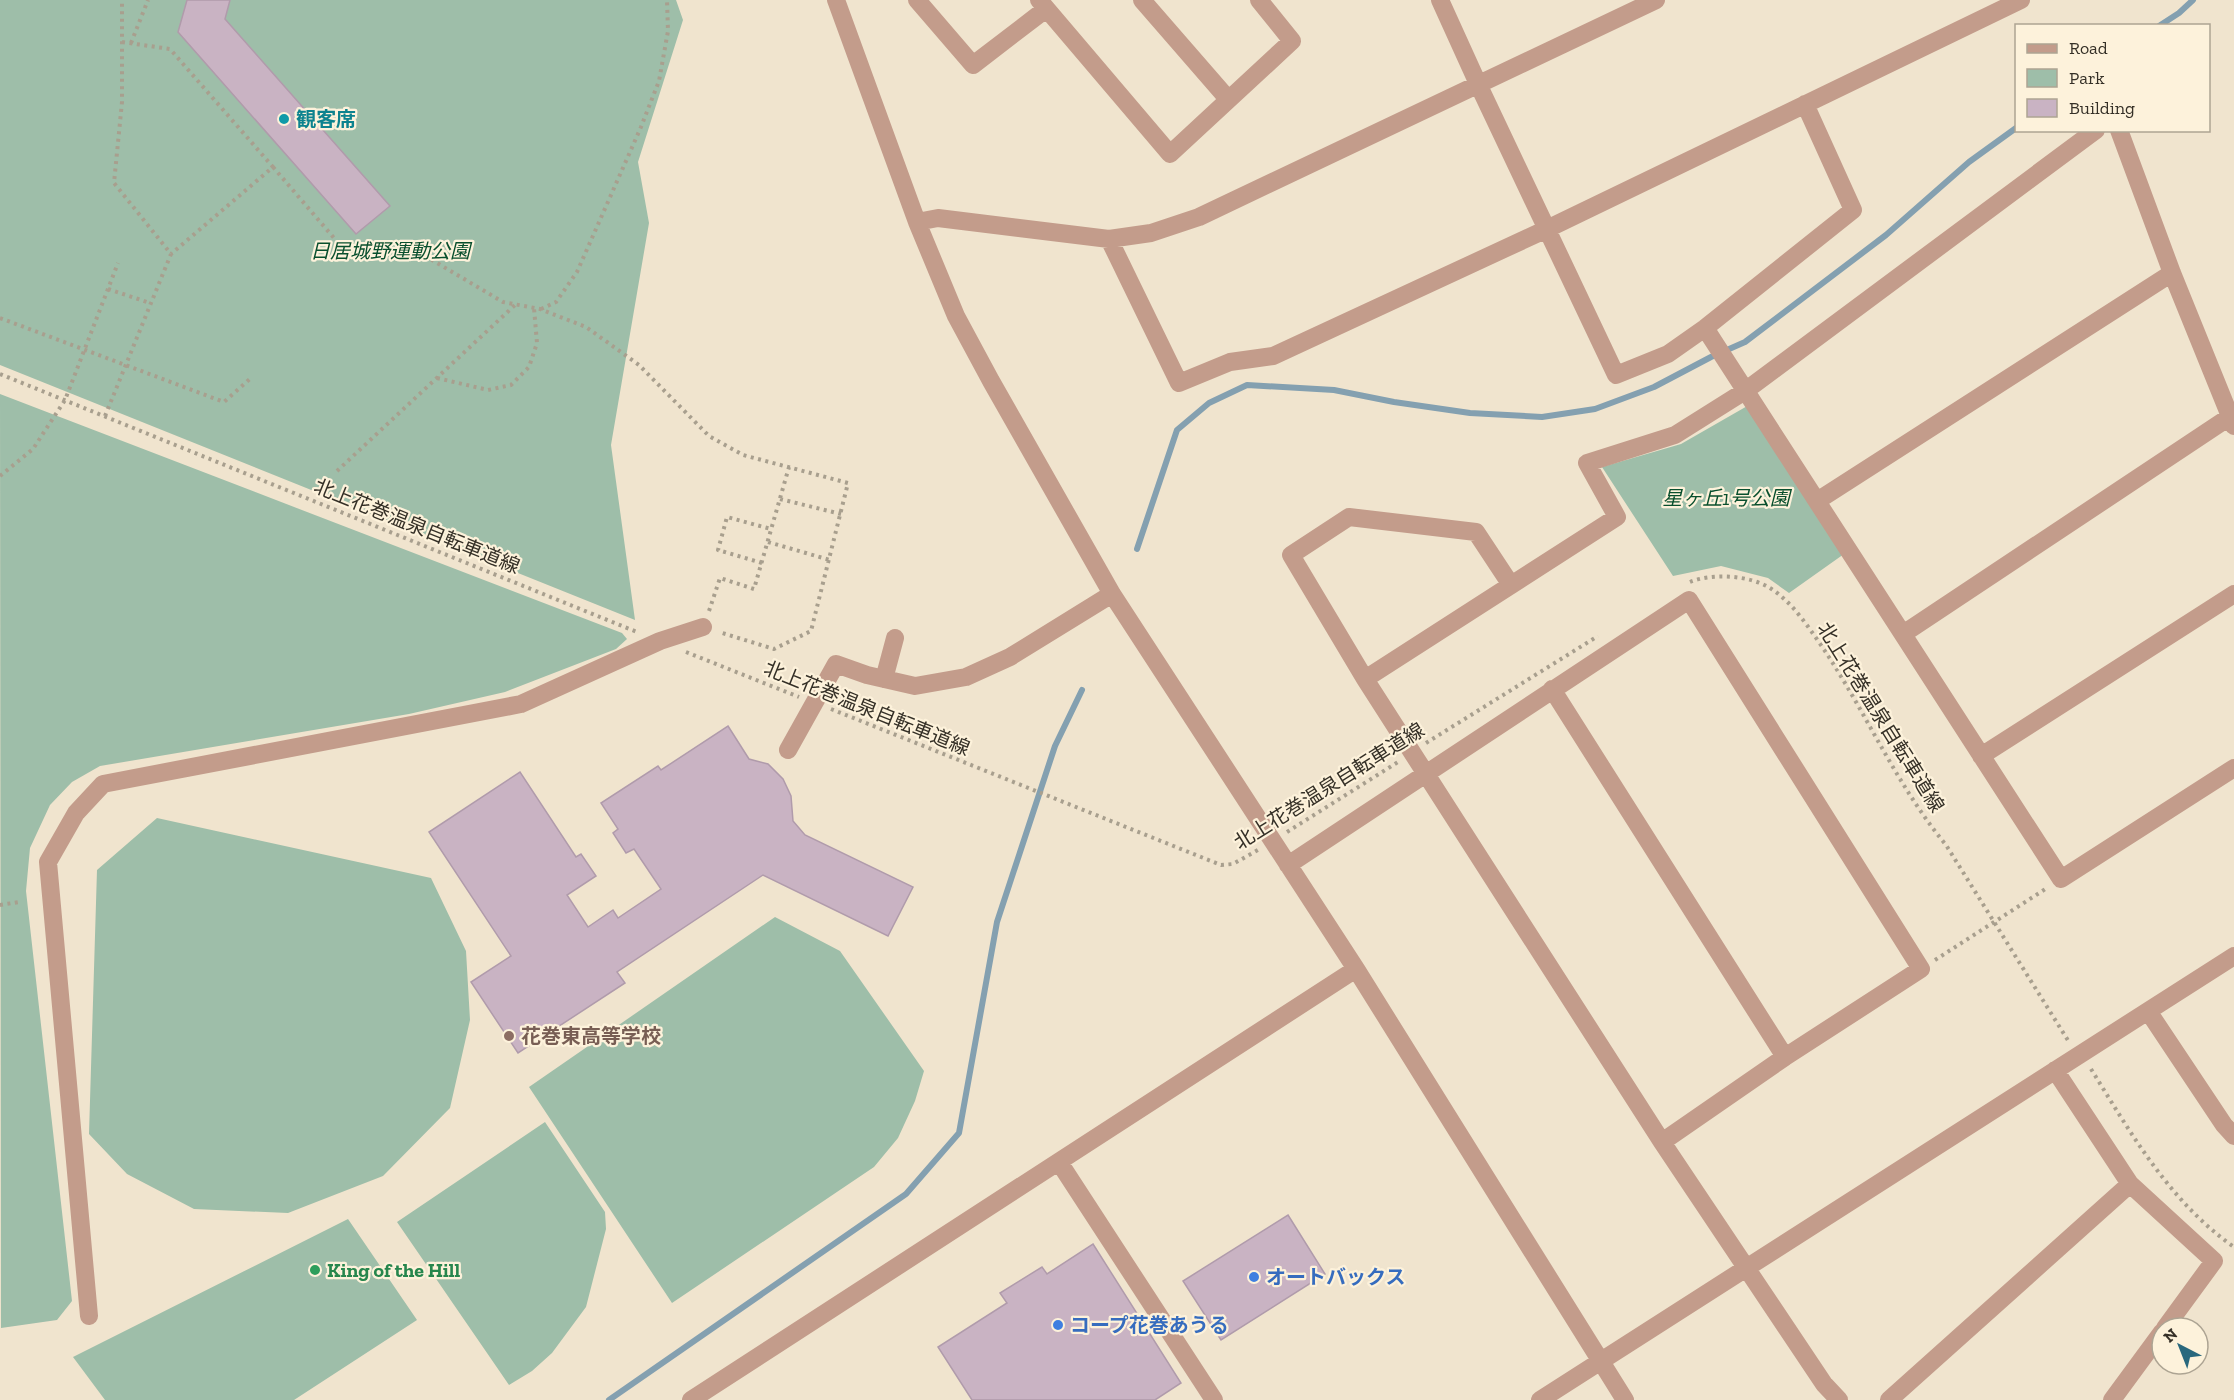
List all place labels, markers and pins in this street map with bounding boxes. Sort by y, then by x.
place label: 観客席 [296,107,356,131]
marker: 観客席 [277,112,291,126]
place label: 花巻東高等学校 [521,1024,661,1048]
marker: 花巻東高等学校 [502,1029,516,1043]
place label: King of the Hill [327,1258,460,1282]
marker: King of the Hill [308,1263,322,1277]
place label: オートバックス [1266,1265,1405,1289]
marker: オートバックス [1247,1270,1261,1284]
place label: コープ花巻あうる [1070,1313,1229,1337]
marker: コープ花巻あうる [1051,1318,1065,1332]

